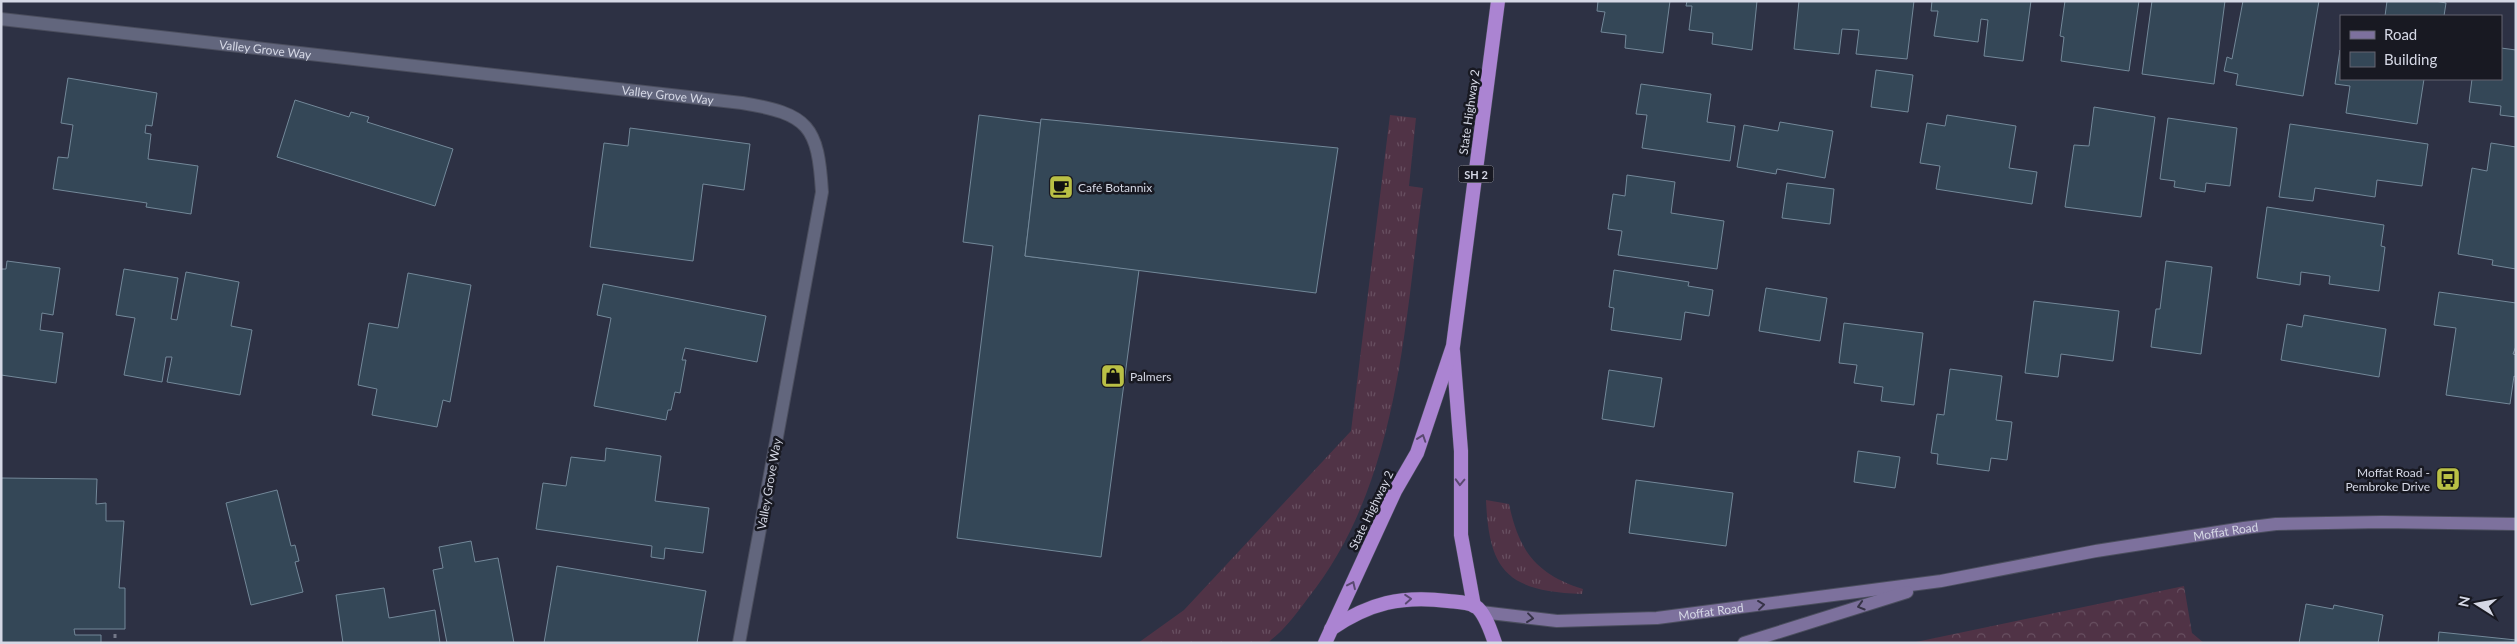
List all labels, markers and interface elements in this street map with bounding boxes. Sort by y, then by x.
legend [2340,15,2502,80]
text: Road [2384,25,2417,43]
street label: Valley Grove Way [218,36,313,62]
text: Building [2384,50,2437,68]
street label: State Highway 2 [1456,68,1482,156]
street label: Valley Grove Way [621,82,715,107]
road number: SH 2 [1458,165,1494,182]
cafe icon: Café Botannix [1048,174,1074,200]
place label: Café Botannix [1078,180,1152,195]
shop icon: Palmers [1100,363,1126,389]
place label: Palmers [1130,369,1172,384]
one-way arrow [1416,435,1426,443]
street label: Valley Grove Way [754,436,785,531]
place label: Moffat Road - Pembroke Drive [2345,465,2430,494]
bus stop icon: Moffat Road - Pembroke Drive [2435,466,2461,492]
street label: State Highway 2 [1345,468,1397,552]
one-way arrow [1454,478,1465,486]
street label: Moffat Road [2192,519,2259,543]
north arrow [2452,579,2502,629]
one-way arrow [1345,581,1356,590]
one-way arrow [1404,594,1412,605]
text: N [2454,595,2473,608]
street label: Moffat Road [1678,599,1744,623]
one-way arrow [1757,600,1765,611]
one-way arrow [1857,601,1865,611]
one-way arrow [1525,612,1534,622]

